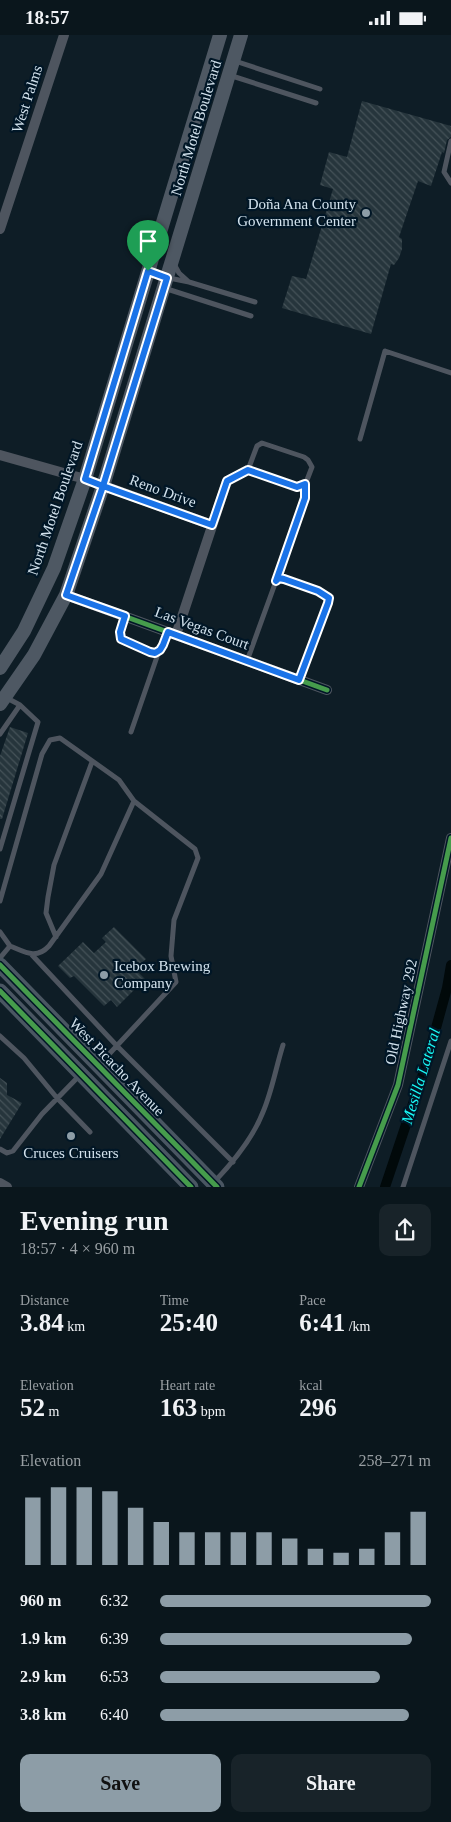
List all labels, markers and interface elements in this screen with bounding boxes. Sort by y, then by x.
text: 18:57 [25,7,69,28]
street label: North Motel Boulevard [168,58,224,198]
street label: West Palms [9,63,45,135]
place label: Doña Ana County Government Center [237,196,356,229]
marker: Doña Ana County Government Center [360,207,372,219]
pin [127,220,169,271]
icon: arrive [134,227,162,255]
street label: North Motel Boulevard [25,438,86,577]
street label: Reno Drive [128,472,199,511]
street label: Las Vegas Court [153,604,252,653]
place label: Icebox Brewing Company [114,958,211,991]
street label: Old Highway 292 [382,958,420,1066]
marker: Icebox Brewing Company [98,969,110,981]
street label: West Picacho Avenue [66,1015,168,1119]
water label: Mesilla Lateral [398,1026,443,1127]
marker: Cruces Cruisers [65,1130,77,1142]
place label: Cruces Cruisers [23,1145,119,1161]
button: share [379,1204,431,1256]
text: Evening run [20,1205,169,1236]
text: 18:57 · 4 × 960 m [20,1240,135,1257]
text: Distance [20,1293,69,1308]
text: Time [160,1293,189,1308]
text: Pace [299,1293,326,1308]
text: 3.84 [20,1309,64,1336]
text: 25:40 [160,1309,218,1336]
text: 6:41 [299,1309,345,1336]
text: km [64,1319,85,1334]
text: /km [345,1319,370,1334]
text: Elevation [20,1378,74,1393]
text: Heart rate [160,1378,215,1393]
text: kcal [299,1378,323,1393]
text: 52 [20,1394,45,1421]
text: 163 [160,1394,197,1421]
text: 296 [299,1394,337,1421]
text: m [45,1404,59,1419]
text: bpm [197,1404,226,1419]
text: Elevation [20,1452,81,1469]
text: 258–271 m [359,1452,431,1469]
text: 960 m [20,1592,61,1609]
text: 6:32 [100,1592,128,1609]
text: 1.9 km [20,1630,66,1647]
text: 6:39 [100,1630,128,1647]
text: 2.9 km [20,1668,66,1685]
text: 6:53 [100,1668,128,1685]
text: 3.8 km [20,1706,66,1723]
text: 6:40 [100,1706,128,1723]
button: Save [20,1754,221,1812]
button: Share [231,1754,431,1812]

